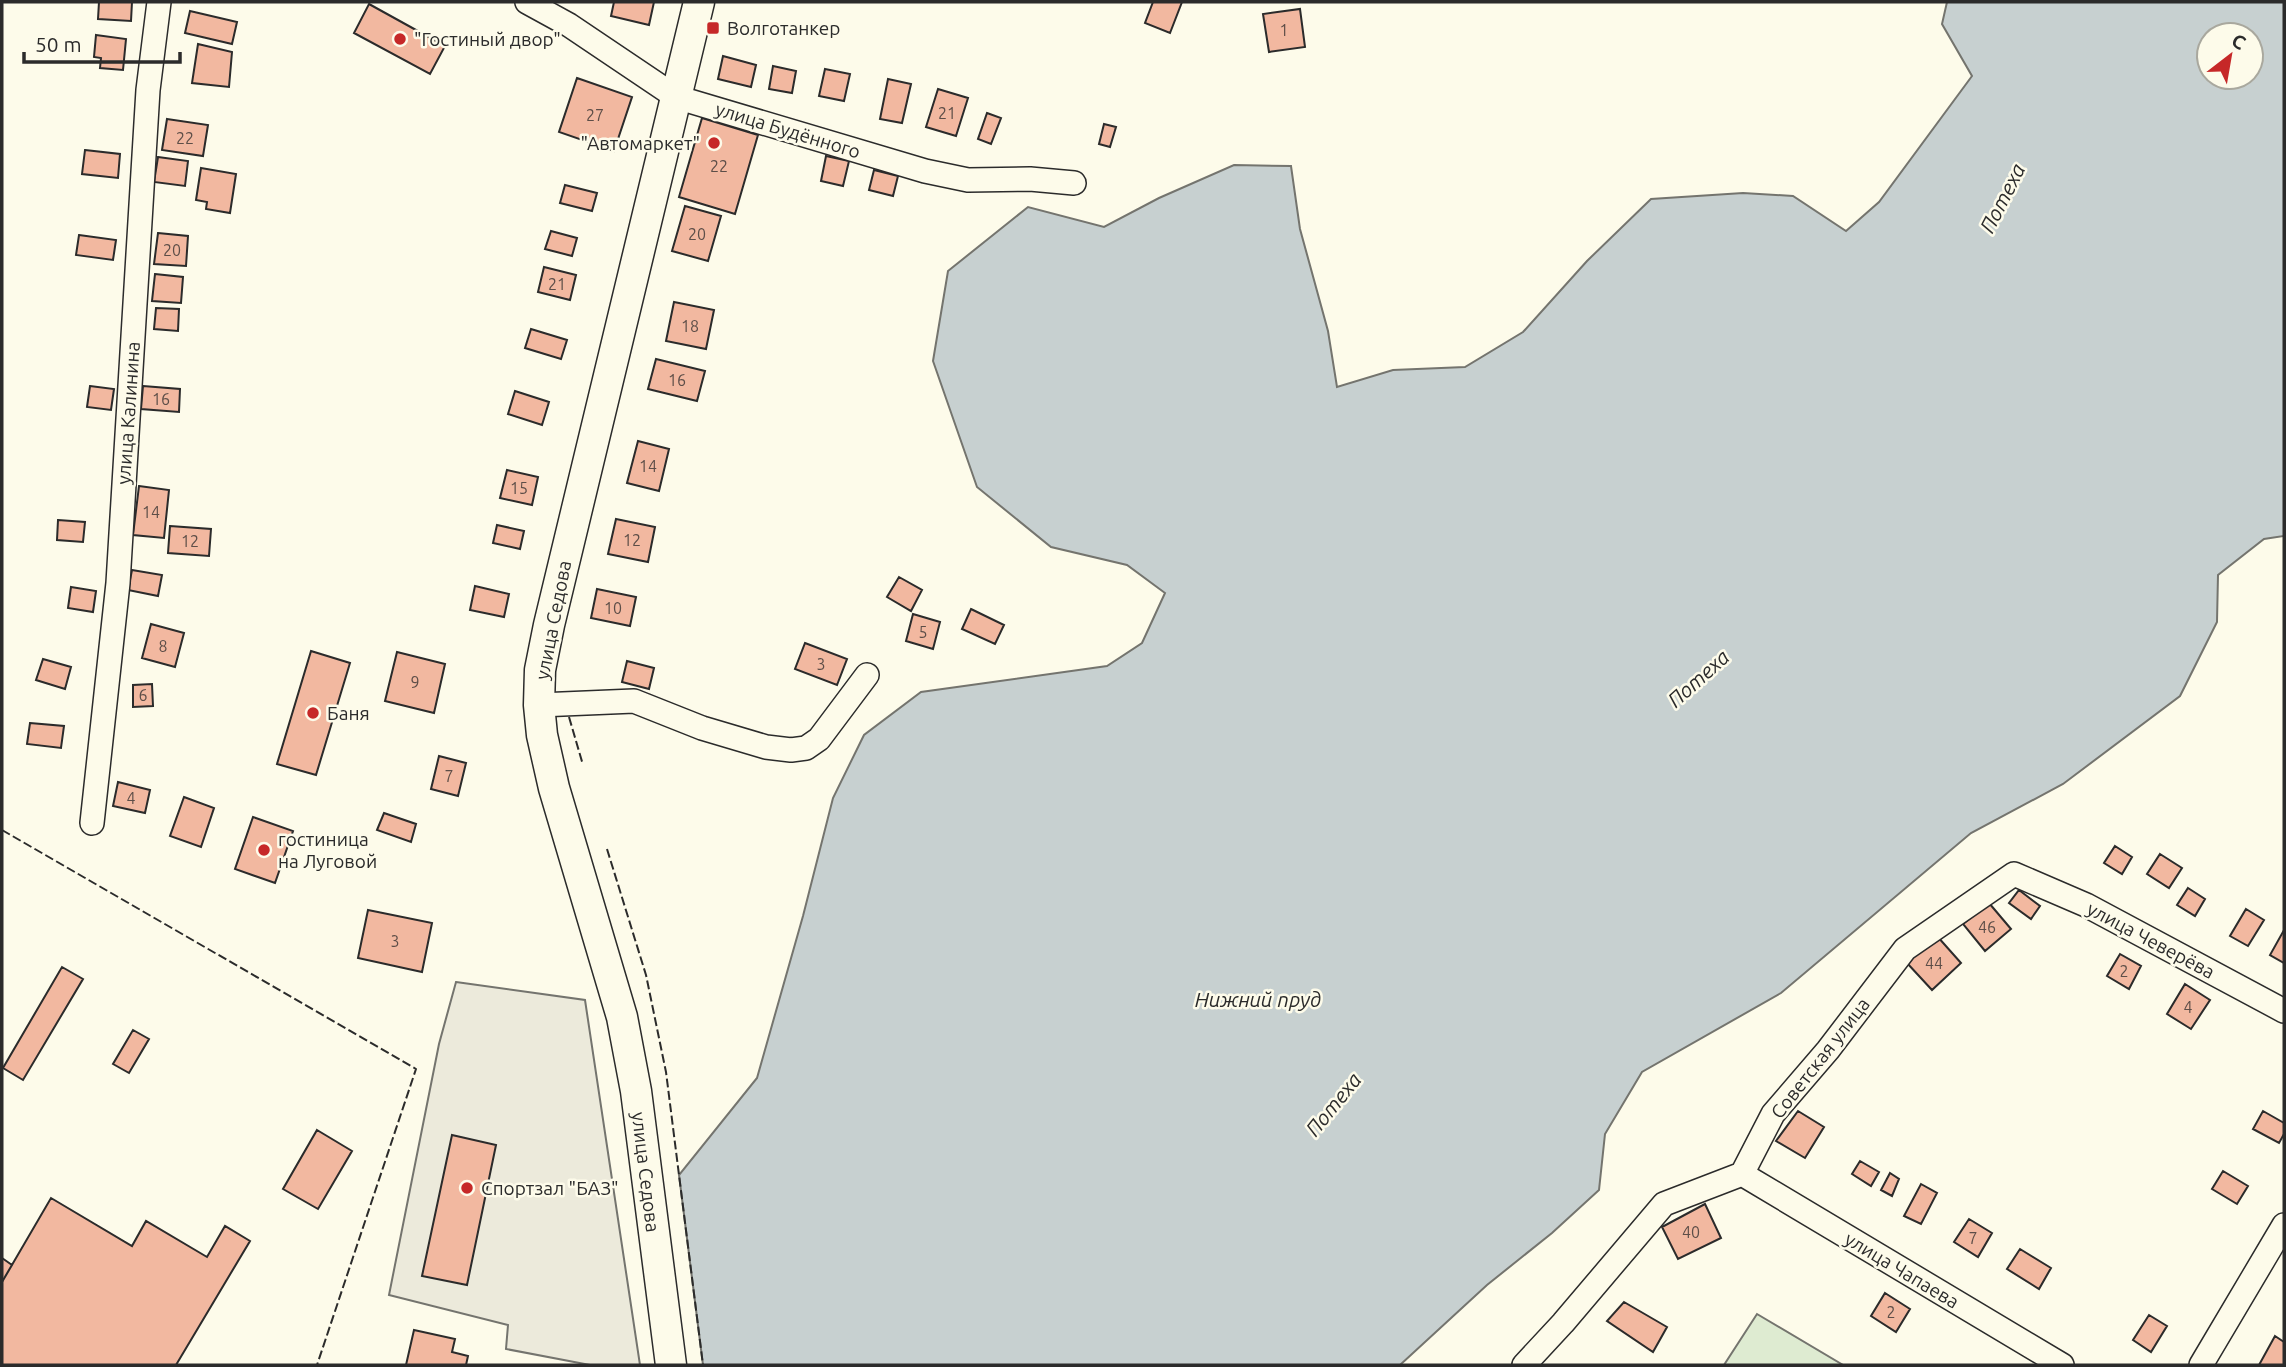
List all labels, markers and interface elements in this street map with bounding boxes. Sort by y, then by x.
place label: Волготанкер [727,17,840,39]
marker: Волготанкер [705,20,721,36]
scale bar [24,21,180,65]
house number: 1 [1279,21,1289,39]
north arrow [2195,21,2265,91]
place label: "Гостиный двор" [414,28,561,50]
text: С [2228,29,2250,54]
marker: "Гостиный двор" [392,31,408,47]
text: 50 m [35,32,82,56]
street label: улица Будённого [713,97,863,163]
house number: 21 [938,104,956,122]
house number: 27 [586,106,604,124]
house number: 22 [176,129,194,147]
place label: "Автомаркет" [581,132,700,154]
marker: "Автомаркет" [706,135,722,151]
house number: 22 [710,157,728,175]
water label: Потеха [1974,159,2030,237]
house number: 20 [688,225,706,243]
house number: 20 [163,241,181,259]
house number: 21 [548,275,566,293]
house number: 18 [681,317,699,335]
street label: улица Калинина [112,341,144,485]
house number: 16 [668,371,686,389]
house number: 16 [152,390,170,408]
house number: 14 [639,457,657,475]
house number: 15 [510,479,528,497]
house number: 14 [142,503,160,521]
house number: 12 [623,531,641,549]
house number: 12 [181,532,199,550]
street label: улица Седова [531,559,575,681]
house number: 10 [604,599,622,617]
house number: 5 [918,623,928,641]
house number: 8 [158,637,168,655]
water label: Потеха [1662,644,1734,712]
house number: 3 [816,655,826,673]
house number: 9 [410,673,420,691]
house number: 6 [138,686,148,704]
place label: Баня [327,702,370,724]
marker: Баня [305,705,321,721]
house number: 7 [444,767,454,785]
house number: 4 [126,789,136,807]
place label: гостиница на Луговой [278,828,377,872]
marker: гостиница на Луговой [256,842,272,858]
street label: улица Чеверёва [2083,897,2219,983]
house number: 46 [1978,918,1996,936]
house number: 3 [390,932,400,950]
house number: 44 [1925,954,1943,972]
house number: 2 [2119,962,2129,980]
water label: Нижний пруд [1195,987,1321,1011]
street label: Советская улица [1766,993,1874,1123]
house number: 4 [2183,998,2193,1016]
water label: Потеха [1300,1068,1366,1140]
street label: улица Седова [628,1111,664,1233]
place label: Спортзал "БАЗ" [481,1177,619,1199]
marker: Спортзал "БАЗ" [459,1180,475,1196]
house number: 40 [1682,1223,1700,1241]
street label: улица Чапаева [1841,1227,1963,1313]
house number: 7 [1968,1229,1978,1247]
house number: 2 [1886,1303,1896,1321]

